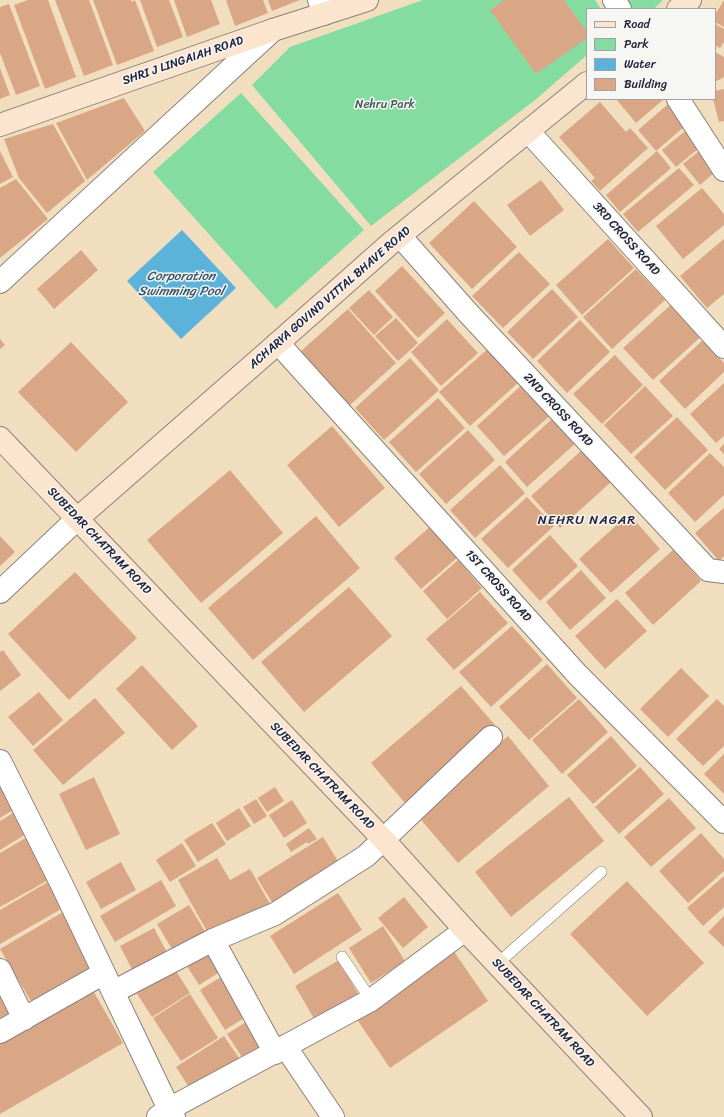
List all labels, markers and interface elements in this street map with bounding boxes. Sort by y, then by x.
legend [586,8,716,100]
text: Road [624,13,650,35]
text: Park [624,33,649,55]
street label: SHRI J LINGAIAH ROAD [121,34,245,88]
text: Water [624,53,656,75]
text: Building [624,73,667,95]
park label: Nehru Park [355,98,415,112]
street label: 3RD CROSS ROAD [589,199,663,279]
street label: ACHARYA GOVIND VITTAL BHAVE ROAD [246,224,414,372]
water label: Corporation Swimming Pool [138,269,224,300]
street label: 2ND CROSS ROAD [520,370,596,450]
street label: SUBEDAR CHATRAM ROAD [44,484,154,598]
district label: NEHRU NAGAR [538,513,636,529]
street label: 1ST CROSS ROAD [462,547,534,625]
street label: SUBEDAR CHATRAM ROAD [267,719,377,833]
street label: SUBEDAR CHATRAM ROAD [489,956,597,1070]

